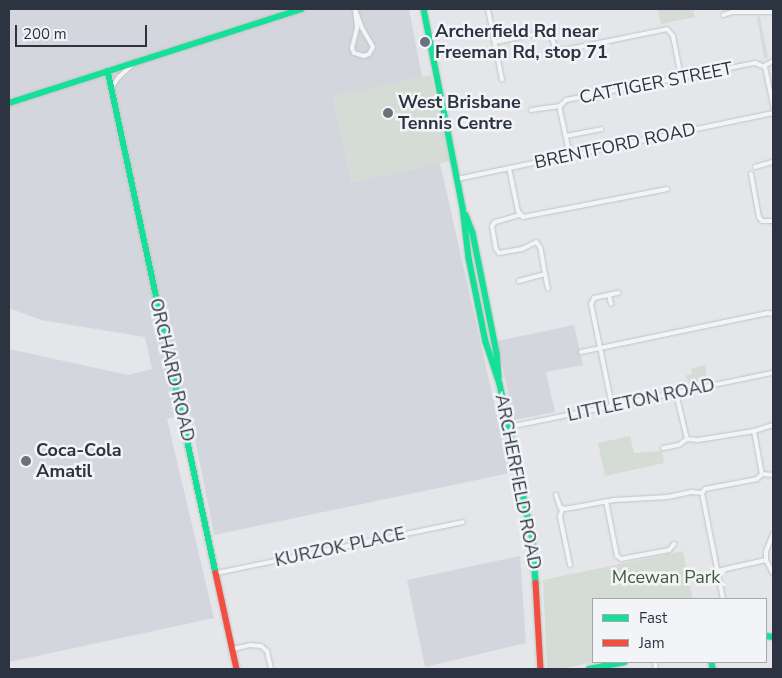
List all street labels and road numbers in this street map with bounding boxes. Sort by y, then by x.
street label: CATTIGER STREET [578,58,734,108]
street label: BRENTFORD ROAD [532,118,698,174]
street label: ORCHARD ROAD [145,296,199,444]
street label: LITTLETON ROAD [565,374,717,426]
street label: ARCHERFIELD ROAD [490,392,546,572]
street label: KURZOK PLACE [273,523,407,571]

